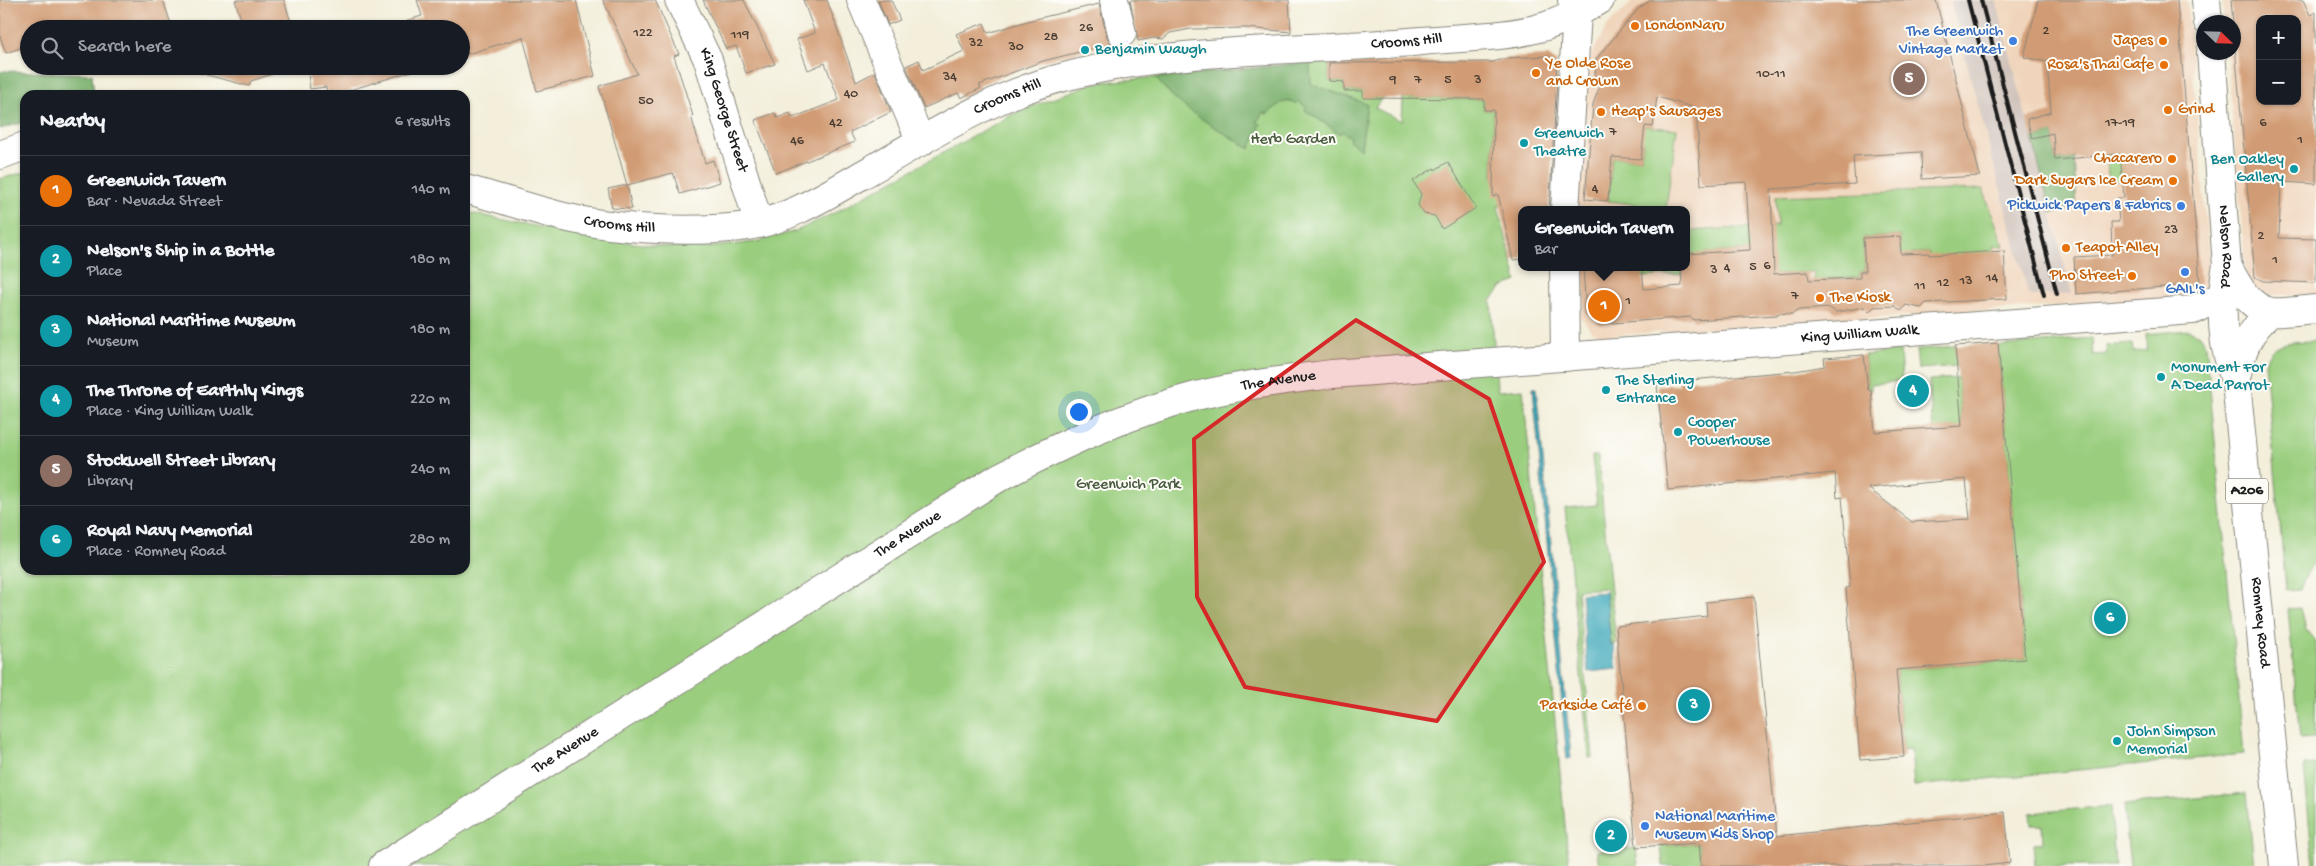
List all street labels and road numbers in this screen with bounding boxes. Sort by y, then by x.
street label: Crooms Hill [1371,30,1443,54]
street label: King George Street [694,45,752,176]
street label: Crooms Hill [971,75,1044,120]
street label: Nelson Road [2213,204,2237,290]
street label: Crooms Hill [582,212,656,238]
street label: King William Walk [1800,321,1921,349]
street label: The Avenue [1239,367,1318,396]
road number: A206 [2226,478,2268,504]
street label: The Avenue [871,506,946,563]
street label: Romney Road [2246,576,2274,670]
street label: The Avenue [528,722,603,779]

